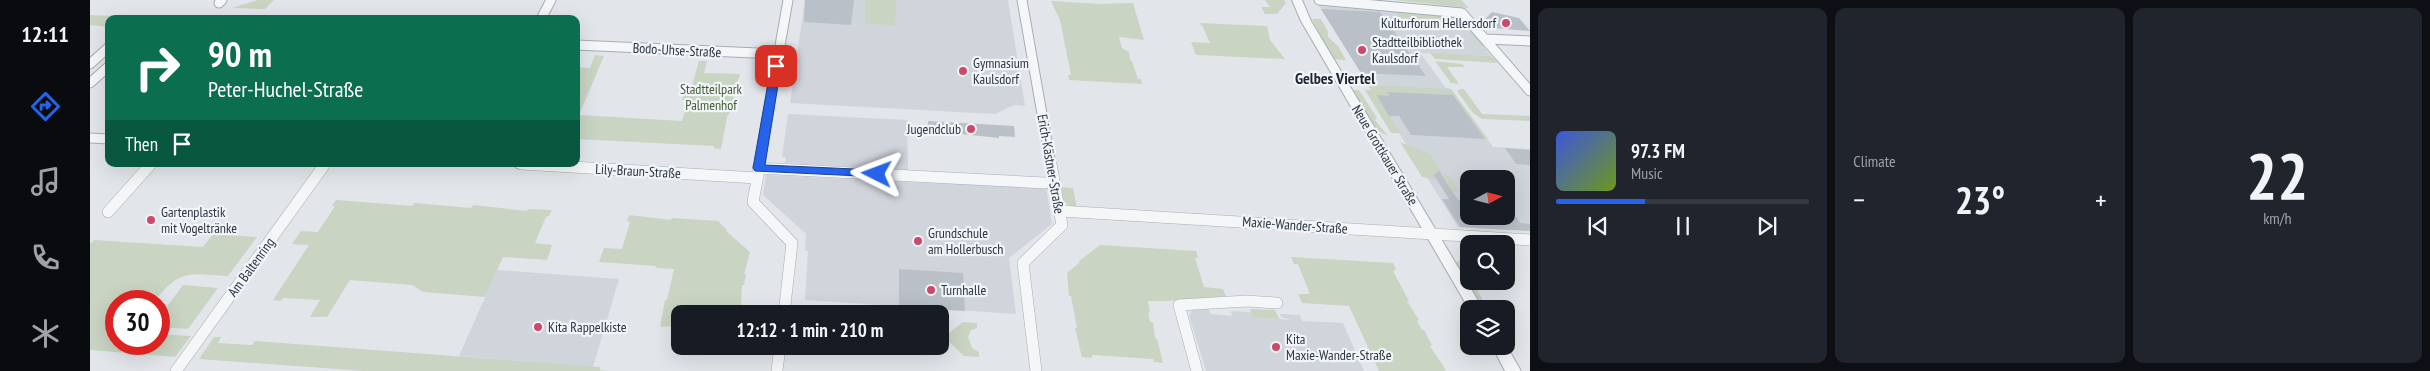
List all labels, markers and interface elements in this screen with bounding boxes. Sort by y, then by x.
place label: Kulturforum Hellersdorf [1381,14,1496,32]
marker: Kulturforum Hellersdorf [1500,17,1512,29]
text: 12:11 [21,20,69,48]
text: 90 m [208,31,272,77]
place label: Stadtteilbibliothek Kaulsdorf [1372,33,1463,67]
icon: right [125,35,190,100]
street label: Bodo-Uhse-Straße [632,39,722,61]
marker: Stadtteilbibliothek Kaulsdorf [1356,44,1368,56]
pin [755,45,797,87]
icon: arrive [762,52,790,80]
place label: Gymnasium Kaulsdorf [973,54,1029,88]
marker: Gymnasium Kaulsdorf [957,65,969,77]
district label: Gelbes Viertel [1295,68,1375,88]
text: Peter-Huchel-Straße [208,75,363,103]
park label: Stadtteilpark Palmenhof [680,80,743,114]
icon: directions [28,89,63,124]
street label: Neue Grottkauer Straße [1348,101,1422,209]
street label: Erich-Kästner-Straße [1033,113,1069,215]
place label: Jugendclub [906,120,961,138]
marker: Jugendclub [965,123,977,135]
icon: arrive [168,130,196,158]
text: Then [125,132,158,156]
text: 22 [2246,133,2308,217]
text: 97.3 FM [1631,139,1685,163]
position arrow [850,147,902,199]
text: Climate [1853,151,1896,171]
street label: Lily-Braun-Straße [595,160,681,182]
text: Music [1631,163,1663,183]
icon: music [28,164,63,199]
north arrow [1460,170,1515,225]
map controls [1460,170,1515,355]
text: 23° [1955,175,2005,224]
text: − [1853,181,1865,218]
text: + [2095,181,2107,218]
place label: Gartenplastik mit Vogeltränke [161,203,237,237]
text: km/h [2263,208,2292,228]
street label: Maxie-Wander-Straße [1242,212,1348,238]
icon: previous [1584,212,1612,240]
icon: pause [1669,212,1697,240]
icon: next [1753,212,1781,240]
marker: Gartenplastik mit Vogeltränke [145,214,157,226]
place label: Grundschule am Hollerbusch [928,224,1003,258]
street label: Am Baltenring [223,234,279,300]
marker: Grundschule am Hollerbusch [912,235,924,247]
button: search [1460,235,1515,290]
icon: phone [28,240,63,275]
place label: Turnhalle [941,281,986,299]
marker: Turnhalle [925,284,937,296]
speed limit sign: 30 [105,290,170,355]
button: layers [1460,300,1515,355]
icon: climate [28,316,63,351]
place label: Kita Rappelkiste [548,318,627,336]
text: 12:12 · 1 min · 210 m [737,318,883,342]
marker: Kita Rappelkiste [532,321,544,333]
place label: Kita Maxie-Wander-Straße [1286,330,1392,364]
marker: Kita Maxie-Wander-Straße [1270,341,1282,353]

